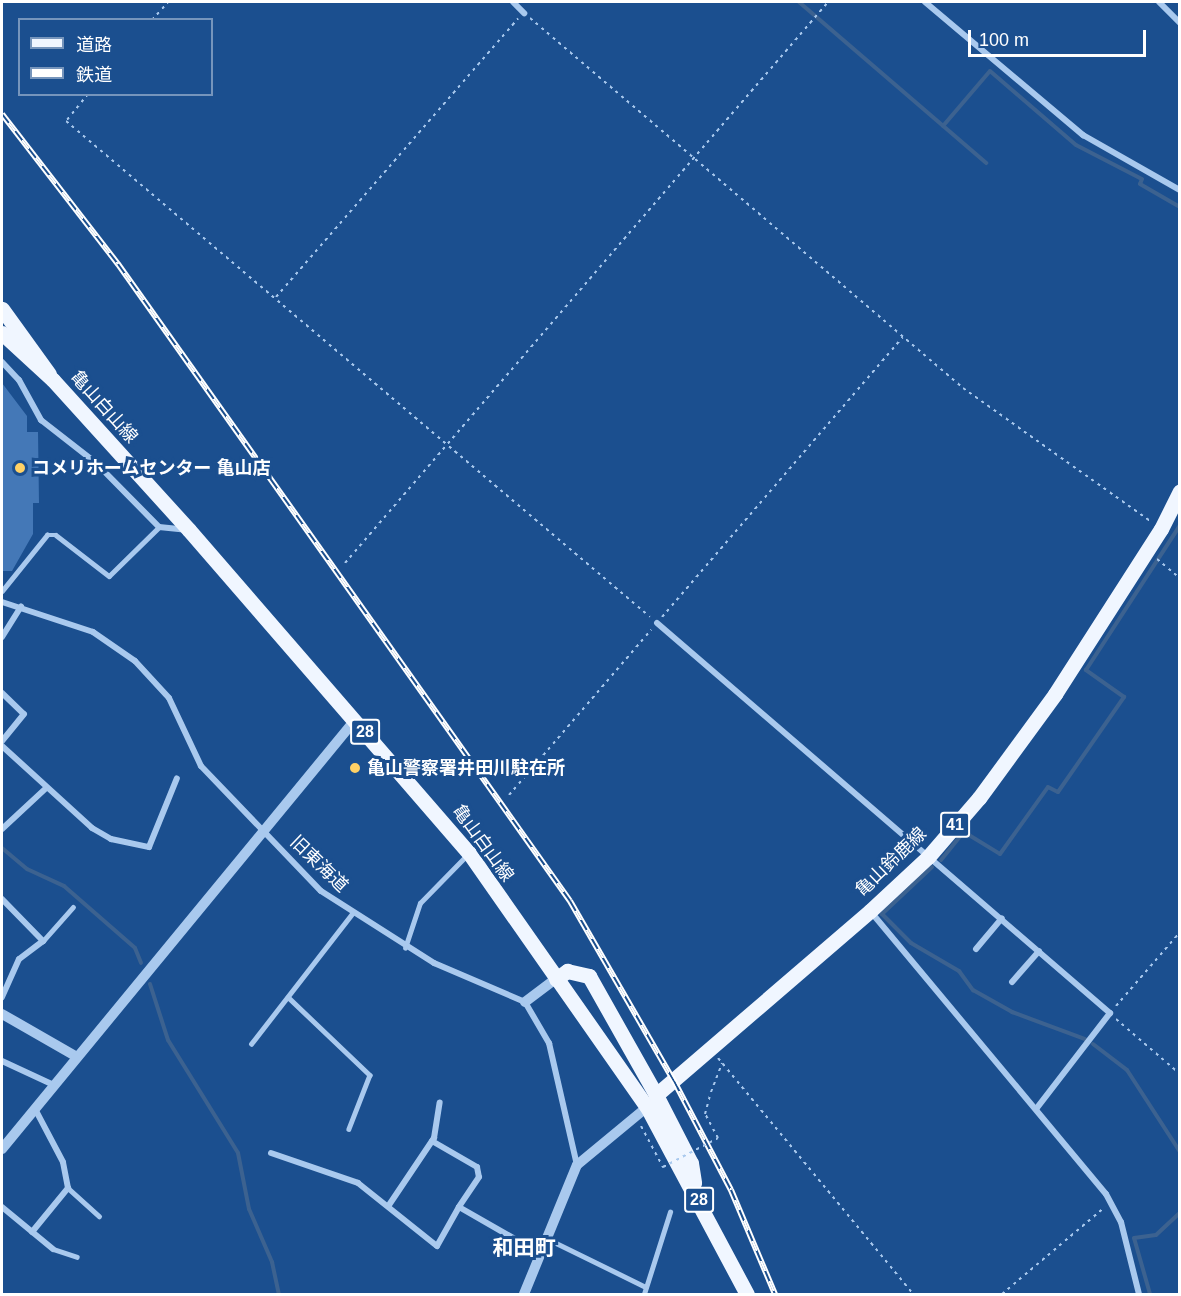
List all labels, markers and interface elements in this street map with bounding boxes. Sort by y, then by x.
legend [18,18,213,96]
scale bar [971,18,1150,56]
text: 100 m [979,30,1029,50]
text: 道路 [76,35,112,55]
text: 鉄道 [76,65,112,85]
street label: 亀山白山線 [66,366,142,448]
place label: コメリホームセンター 亀山店 [32,457,271,479]
marker: コメリホームセンター 亀山店 [13,461,27,475]
road number: 28 [350,719,380,745]
place label: 亀山警察署井田川駐在所 [367,757,565,779]
marker: 亀山警察署井田川駐在所 [348,761,362,775]
street label: 亀山白山線 [448,800,518,886]
road number: 41 [940,812,970,838]
street label: 亀山鈴鹿線 [851,823,931,901]
street label: 旧東海道 [286,831,352,897]
road number: 28 [684,1187,714,1213]
district label: 和田町 [493,1235,555,1261]

